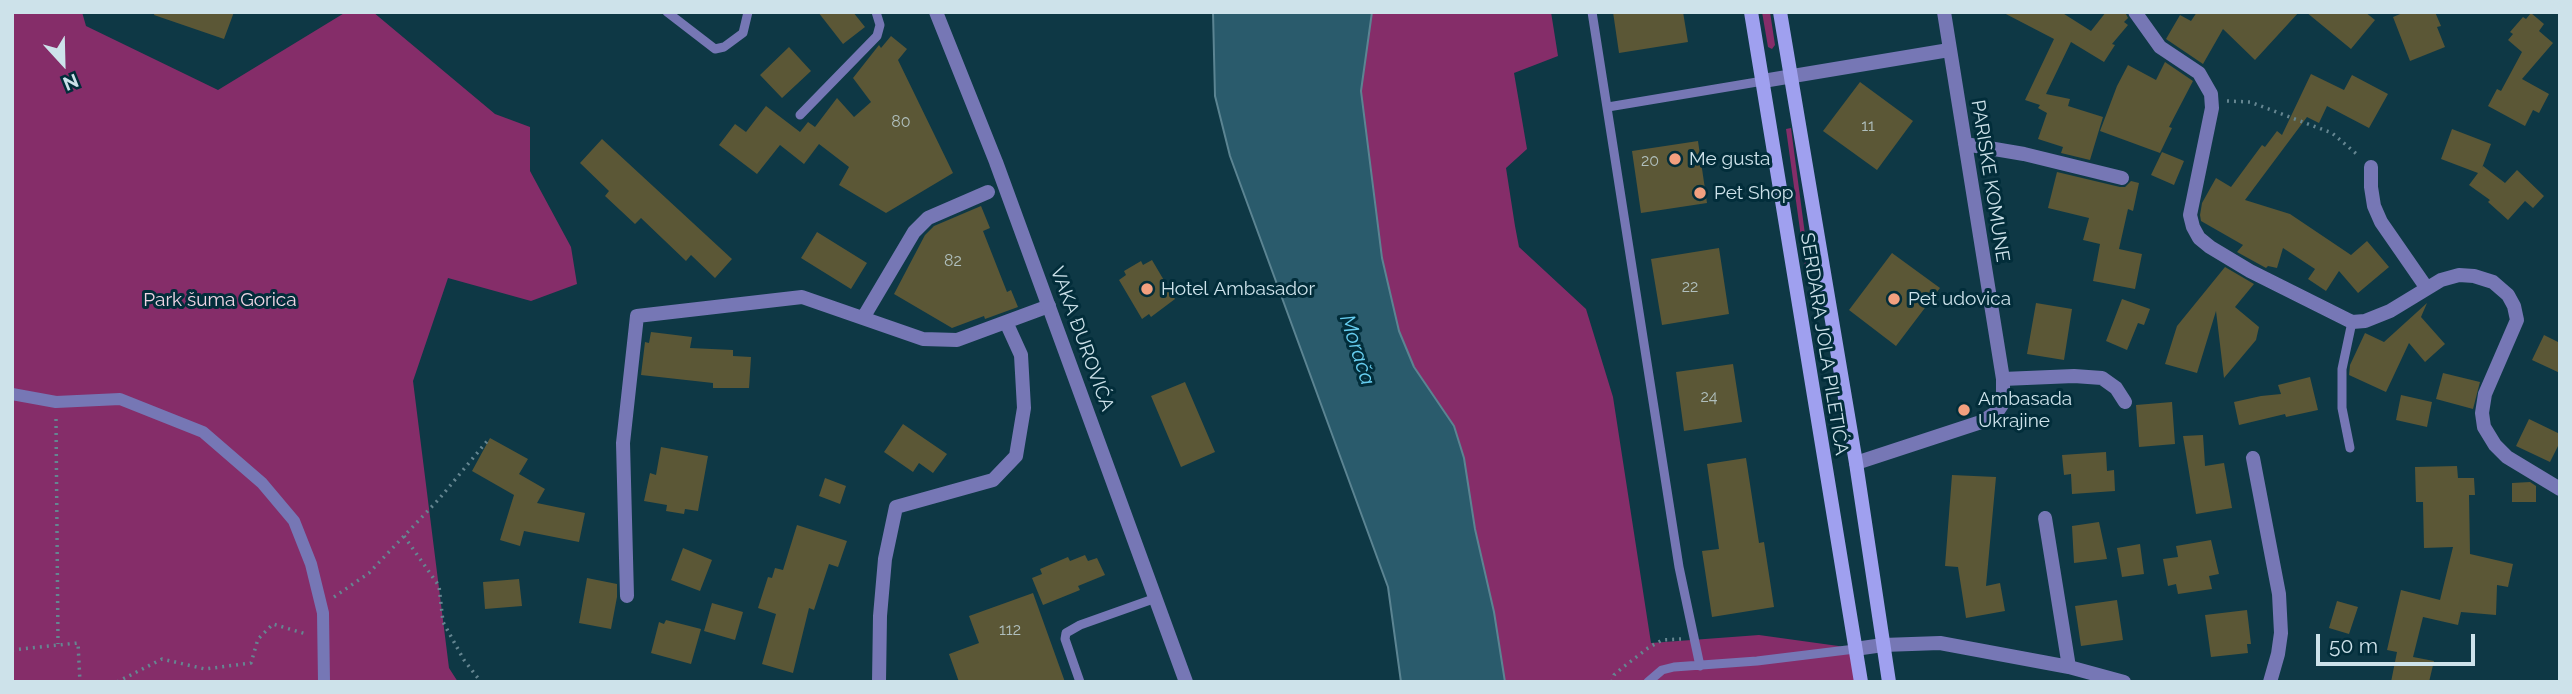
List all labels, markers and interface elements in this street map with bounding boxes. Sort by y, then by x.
north arrow [28,28,98,98]
text: N [60,70,82,95]
street label: PARISKE KOMUNE [1966,98,2014,264]
house number: 80 [891,112,911,132]
house number: 11 [1861,116,1875,136]
place label: Me gusta [1689,148,1770,170]
house number: 20 [1641,151,1659,171]
marker: Me gusta [1667,151,1683,167]
place label: Pet Shop [1714,182,1794,204]
marker: Pet Shop [1692,185,1708,201]
street label: SERDARA JOLA PILETIĆA [1795,231,1853,457]
house number: 82 [944,251,962,271]
street label: VAKA ĐUROVIĆA [1045,264,1119,414]
house number: 22 [1682,277,1698,297]
place label: Hotel Ambasador [1161,278,1315,300]
marker: Hotel Ambasador [1139,281,1155,297]
place label: Pet udovica [1908,288,2011,310]
park label: Park šuma Gorica [143,289,297,311]
marker: Pet udovica [1886,291,1902,307]
water label: Morača [1334,312,1380,388]
house number: 24 [1700,387,1718,407]
place label: Ambasada Ukrajine [1978,388,2072,432]
marker: Ambasada Ukrajine [1956,402,1972,418]
house number: 112 [999,620,1021,640]
scale bar [2320,620,2479,664]
text: 50 m [2329,633,2378,658]

